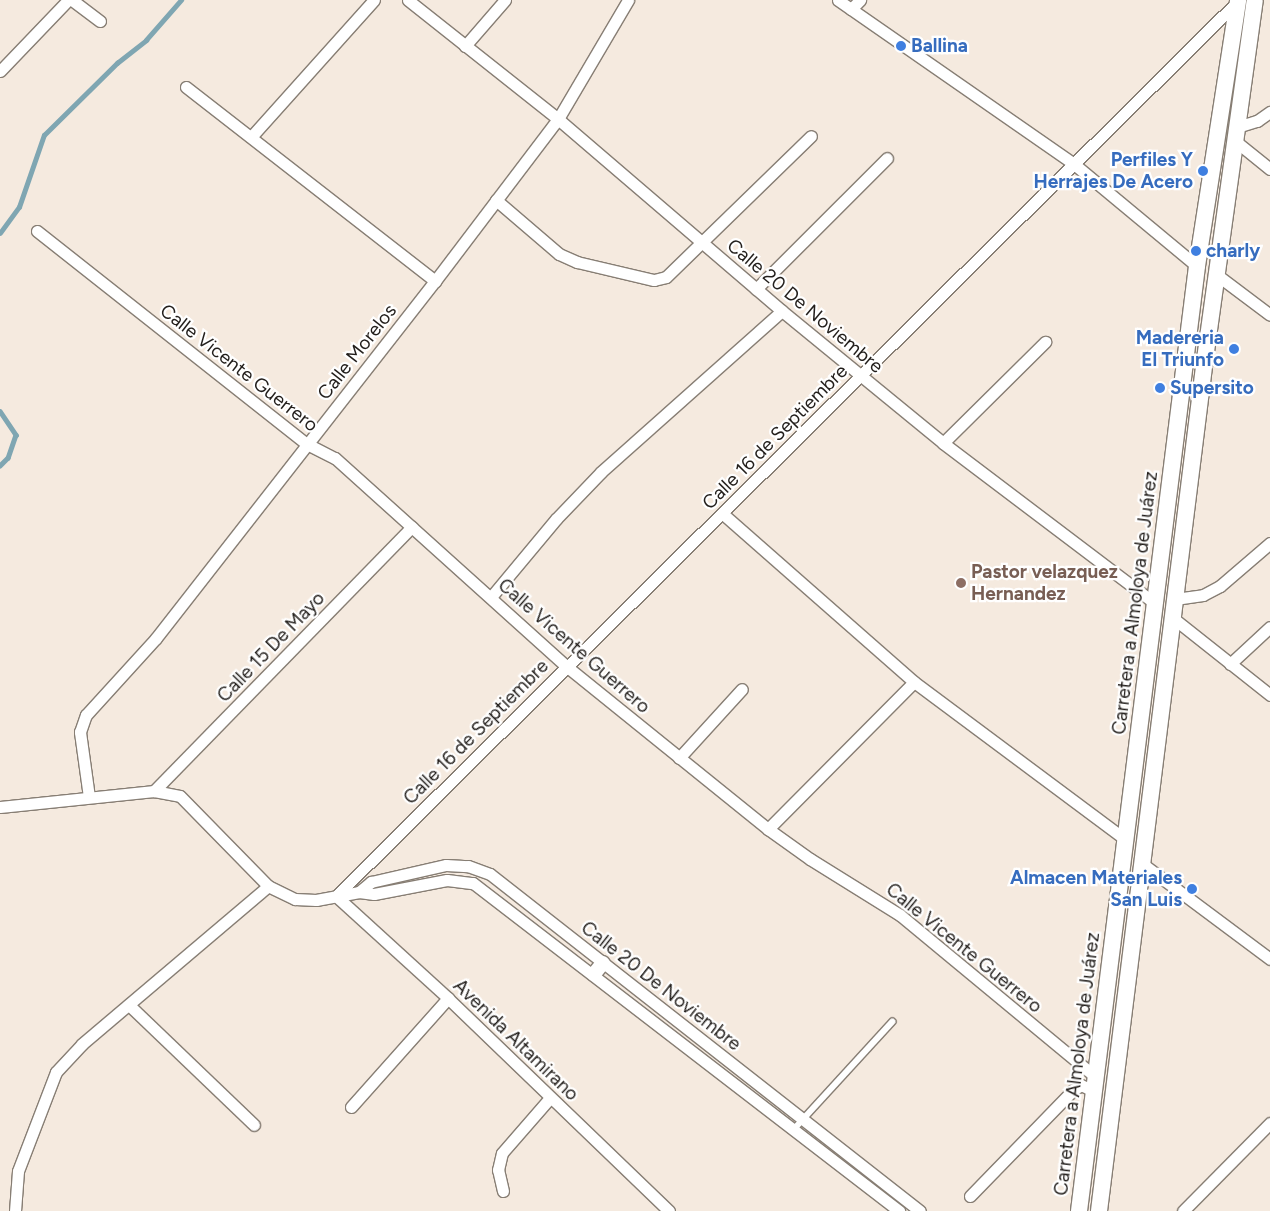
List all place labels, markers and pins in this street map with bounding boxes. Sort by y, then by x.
place label: Ballina [911,35,968,57]
marker: Ballina [895,40,907,52]
place label: Perfiles Y Herrajes De Acero [1033,149,1193,193]
marker: Perfiles Y Herrajes De Acero [1197,165,1209,177]
place label: charly [1206,240,1260,262]
marker: charly [1190,245,1202,257]
place label: Madereria El Triunfo [1136,327,1224,371]
marker: Madereria El Triunfo [1228,343,1240,355]
place label: Supersito [1170,377,1254,399]
marker: Supersito [1154,382,1166,394]
place label: Pastor velazquez Hernandez [971,561,1118,605]
marker: Pastor velazquez Hernandez [955,577,967,589]
place label: Almacen Materiales San Luis [1010,867,1182,911]
marker: Almacen Materiales San Luis [1186,883,1198,895]

